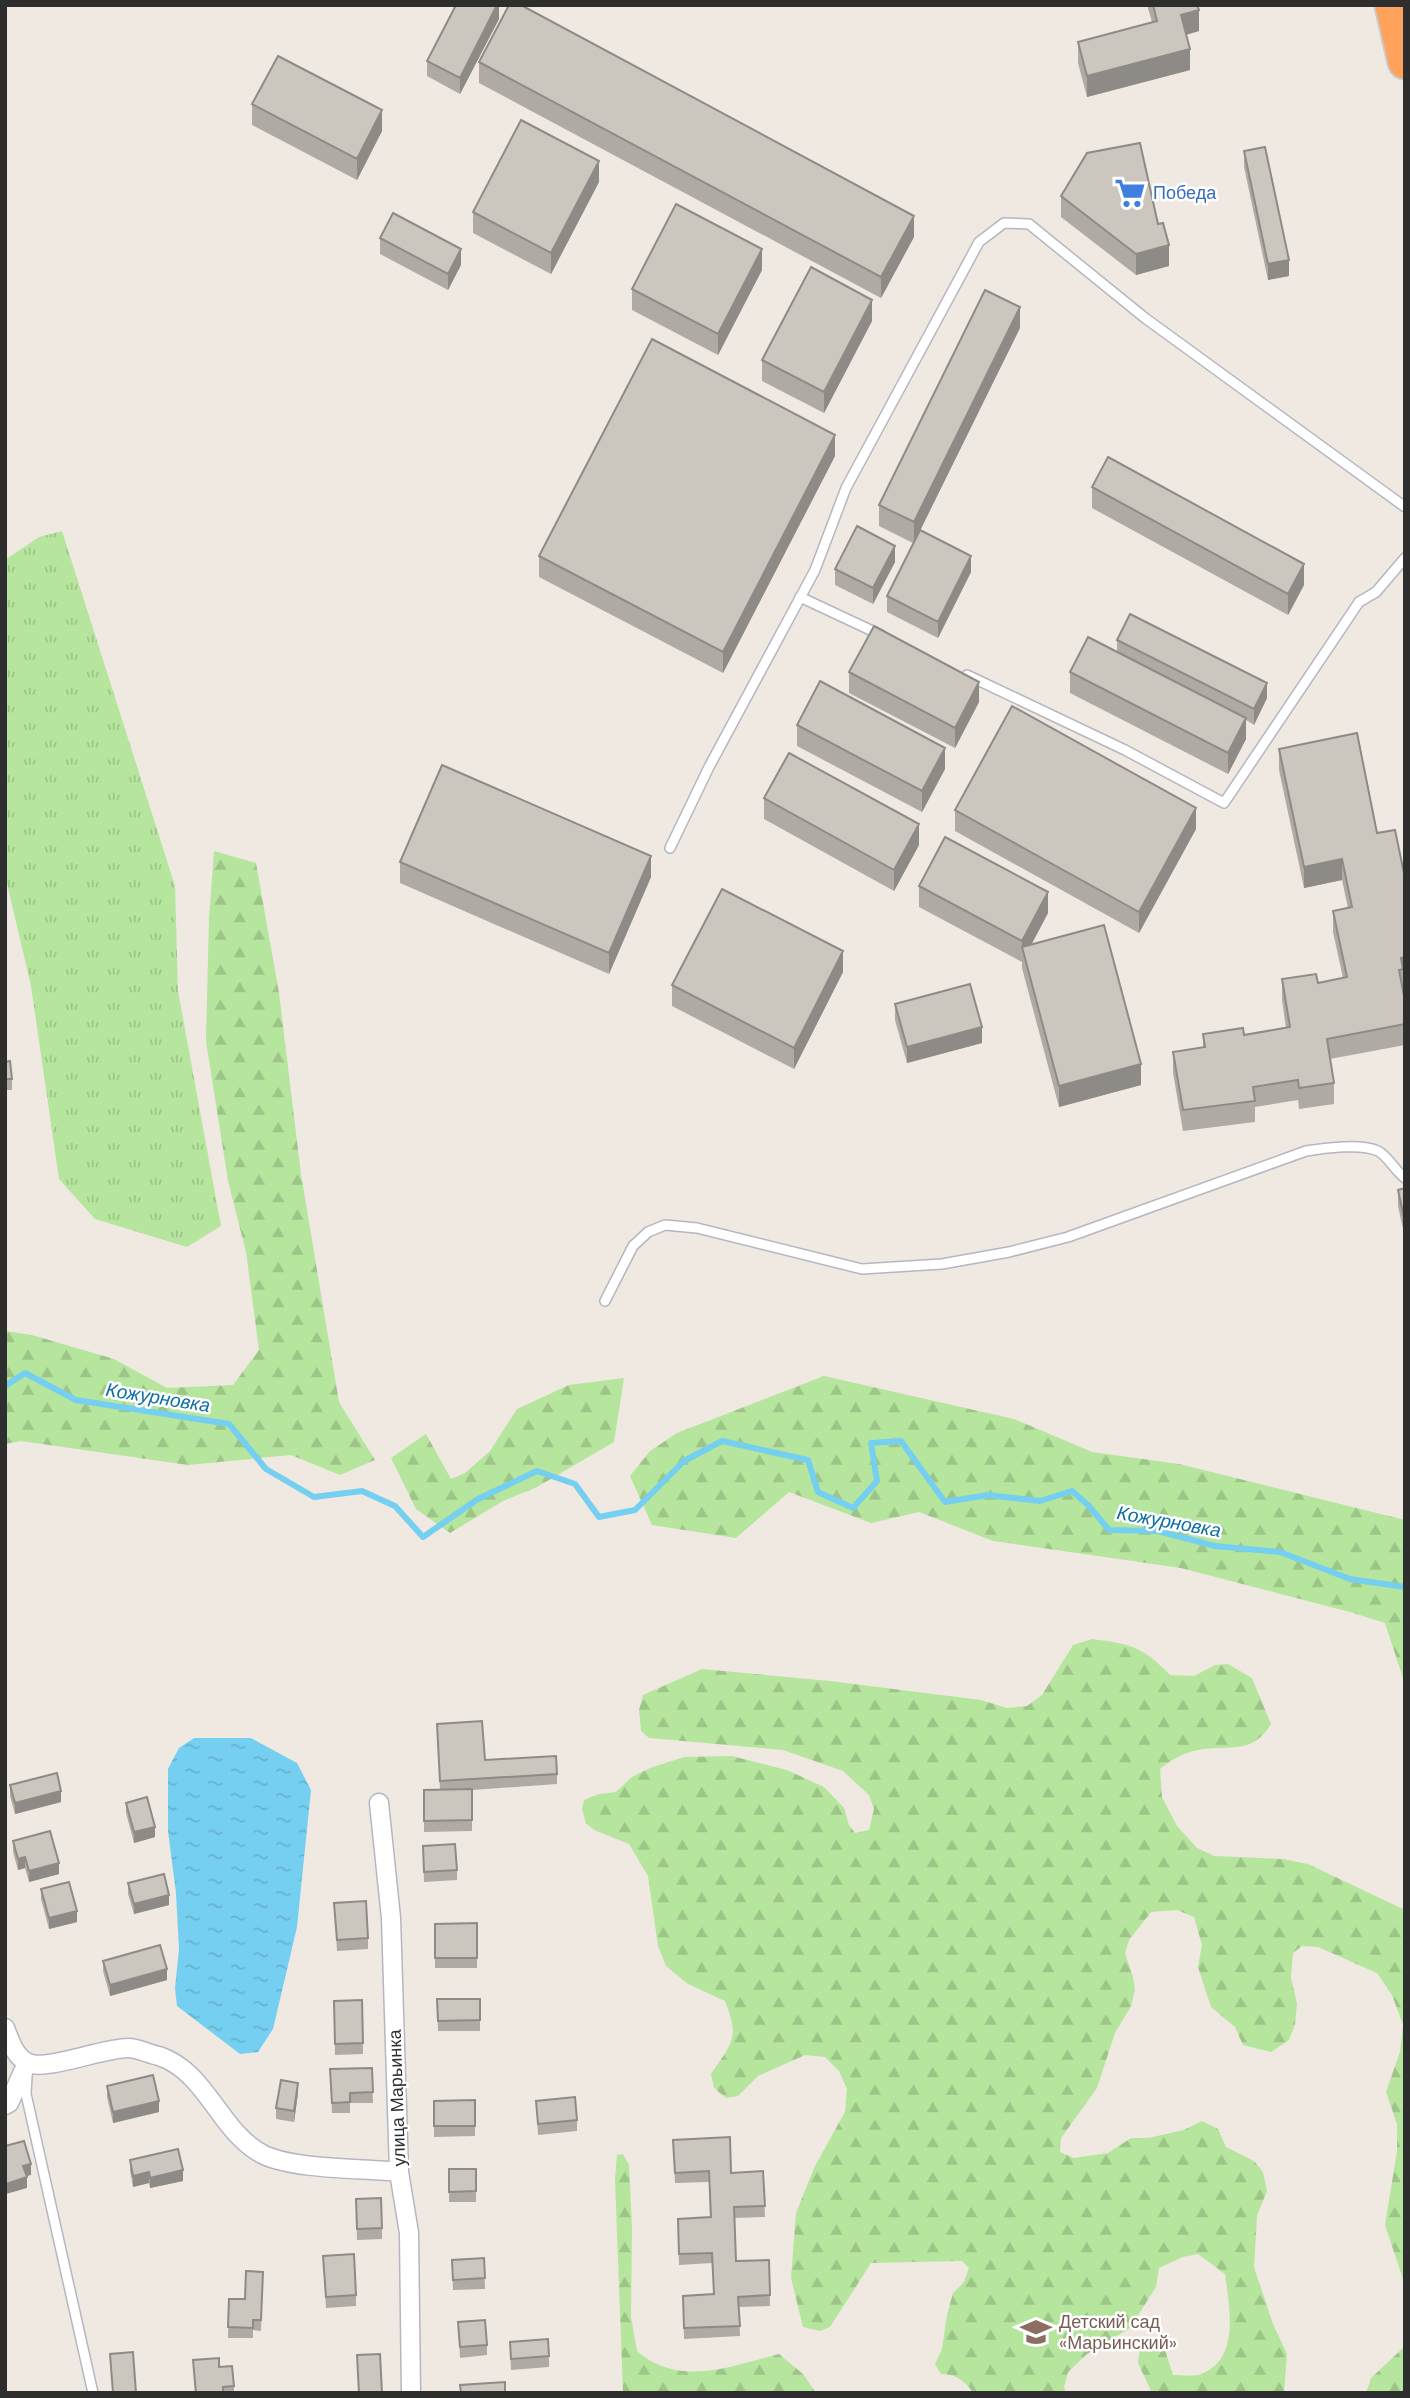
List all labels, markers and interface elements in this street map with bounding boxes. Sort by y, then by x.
supermarket icon: Победа [1113,176,1147,210]
place label: Победа [1153,181,1217,205]
water label: Кожурновка [104,1377,212,1418]
water label: Кожурновка [1115,1500,1223,1543]
street label: улица Марьинка [383,2028,411,2167]
place label: Детский сад «Марьинский» [1059,2310,1177,2355]
school or university icon: Детский сад «Марьинский» [1019,2315,1053,2349]

